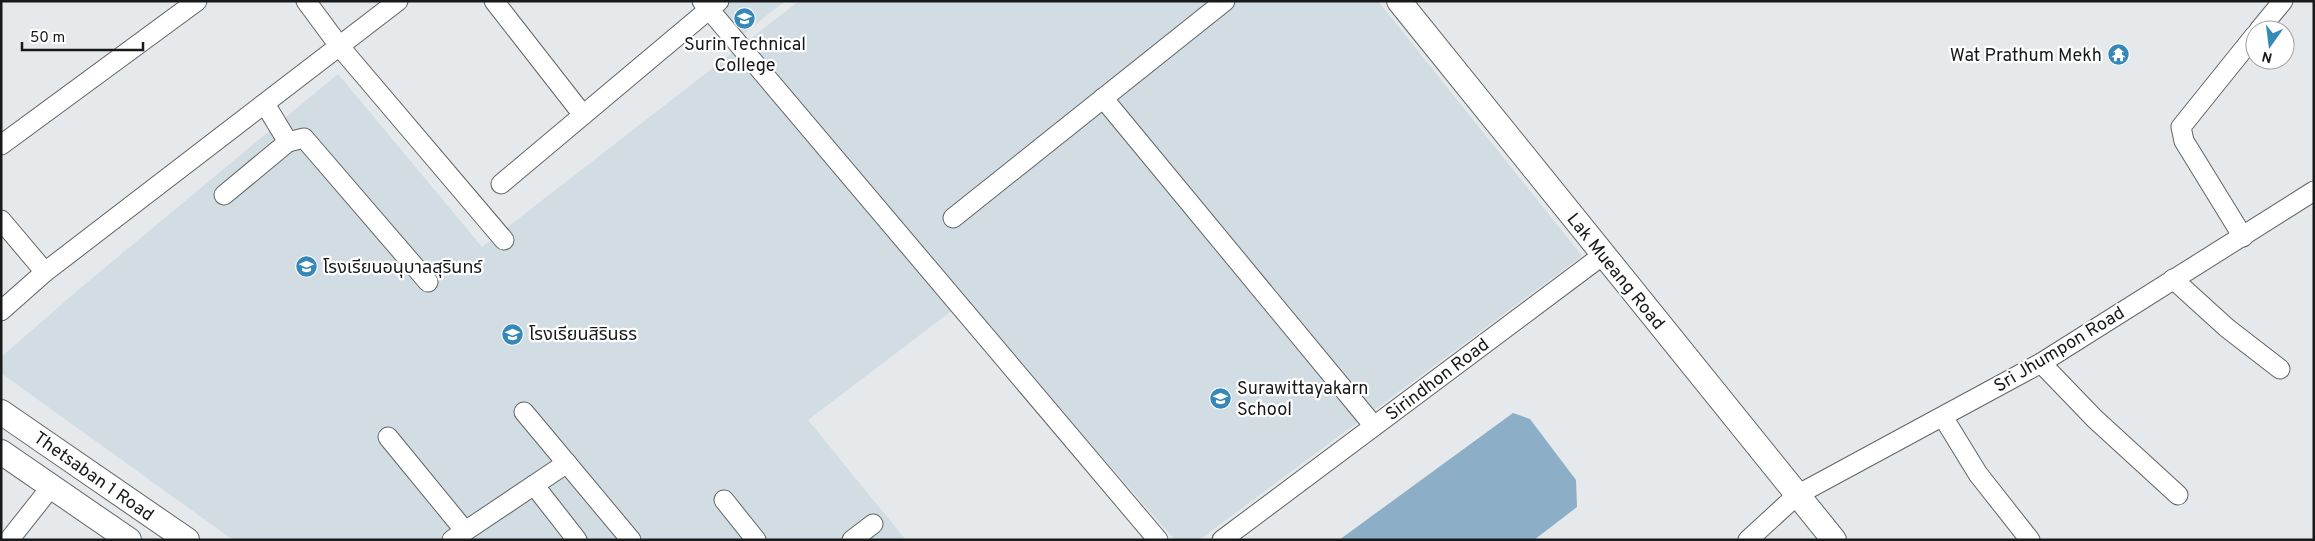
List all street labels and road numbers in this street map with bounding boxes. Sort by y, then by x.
street label: Lak Mueang Road [1561,209,1669,335]
street label: Sri Jhumpon Road [1990,302,2129,398]
street label: Sirindhon Road [1382,334,1494,427]
street label: Thetsaban 1 Road [28,427,158,527]

